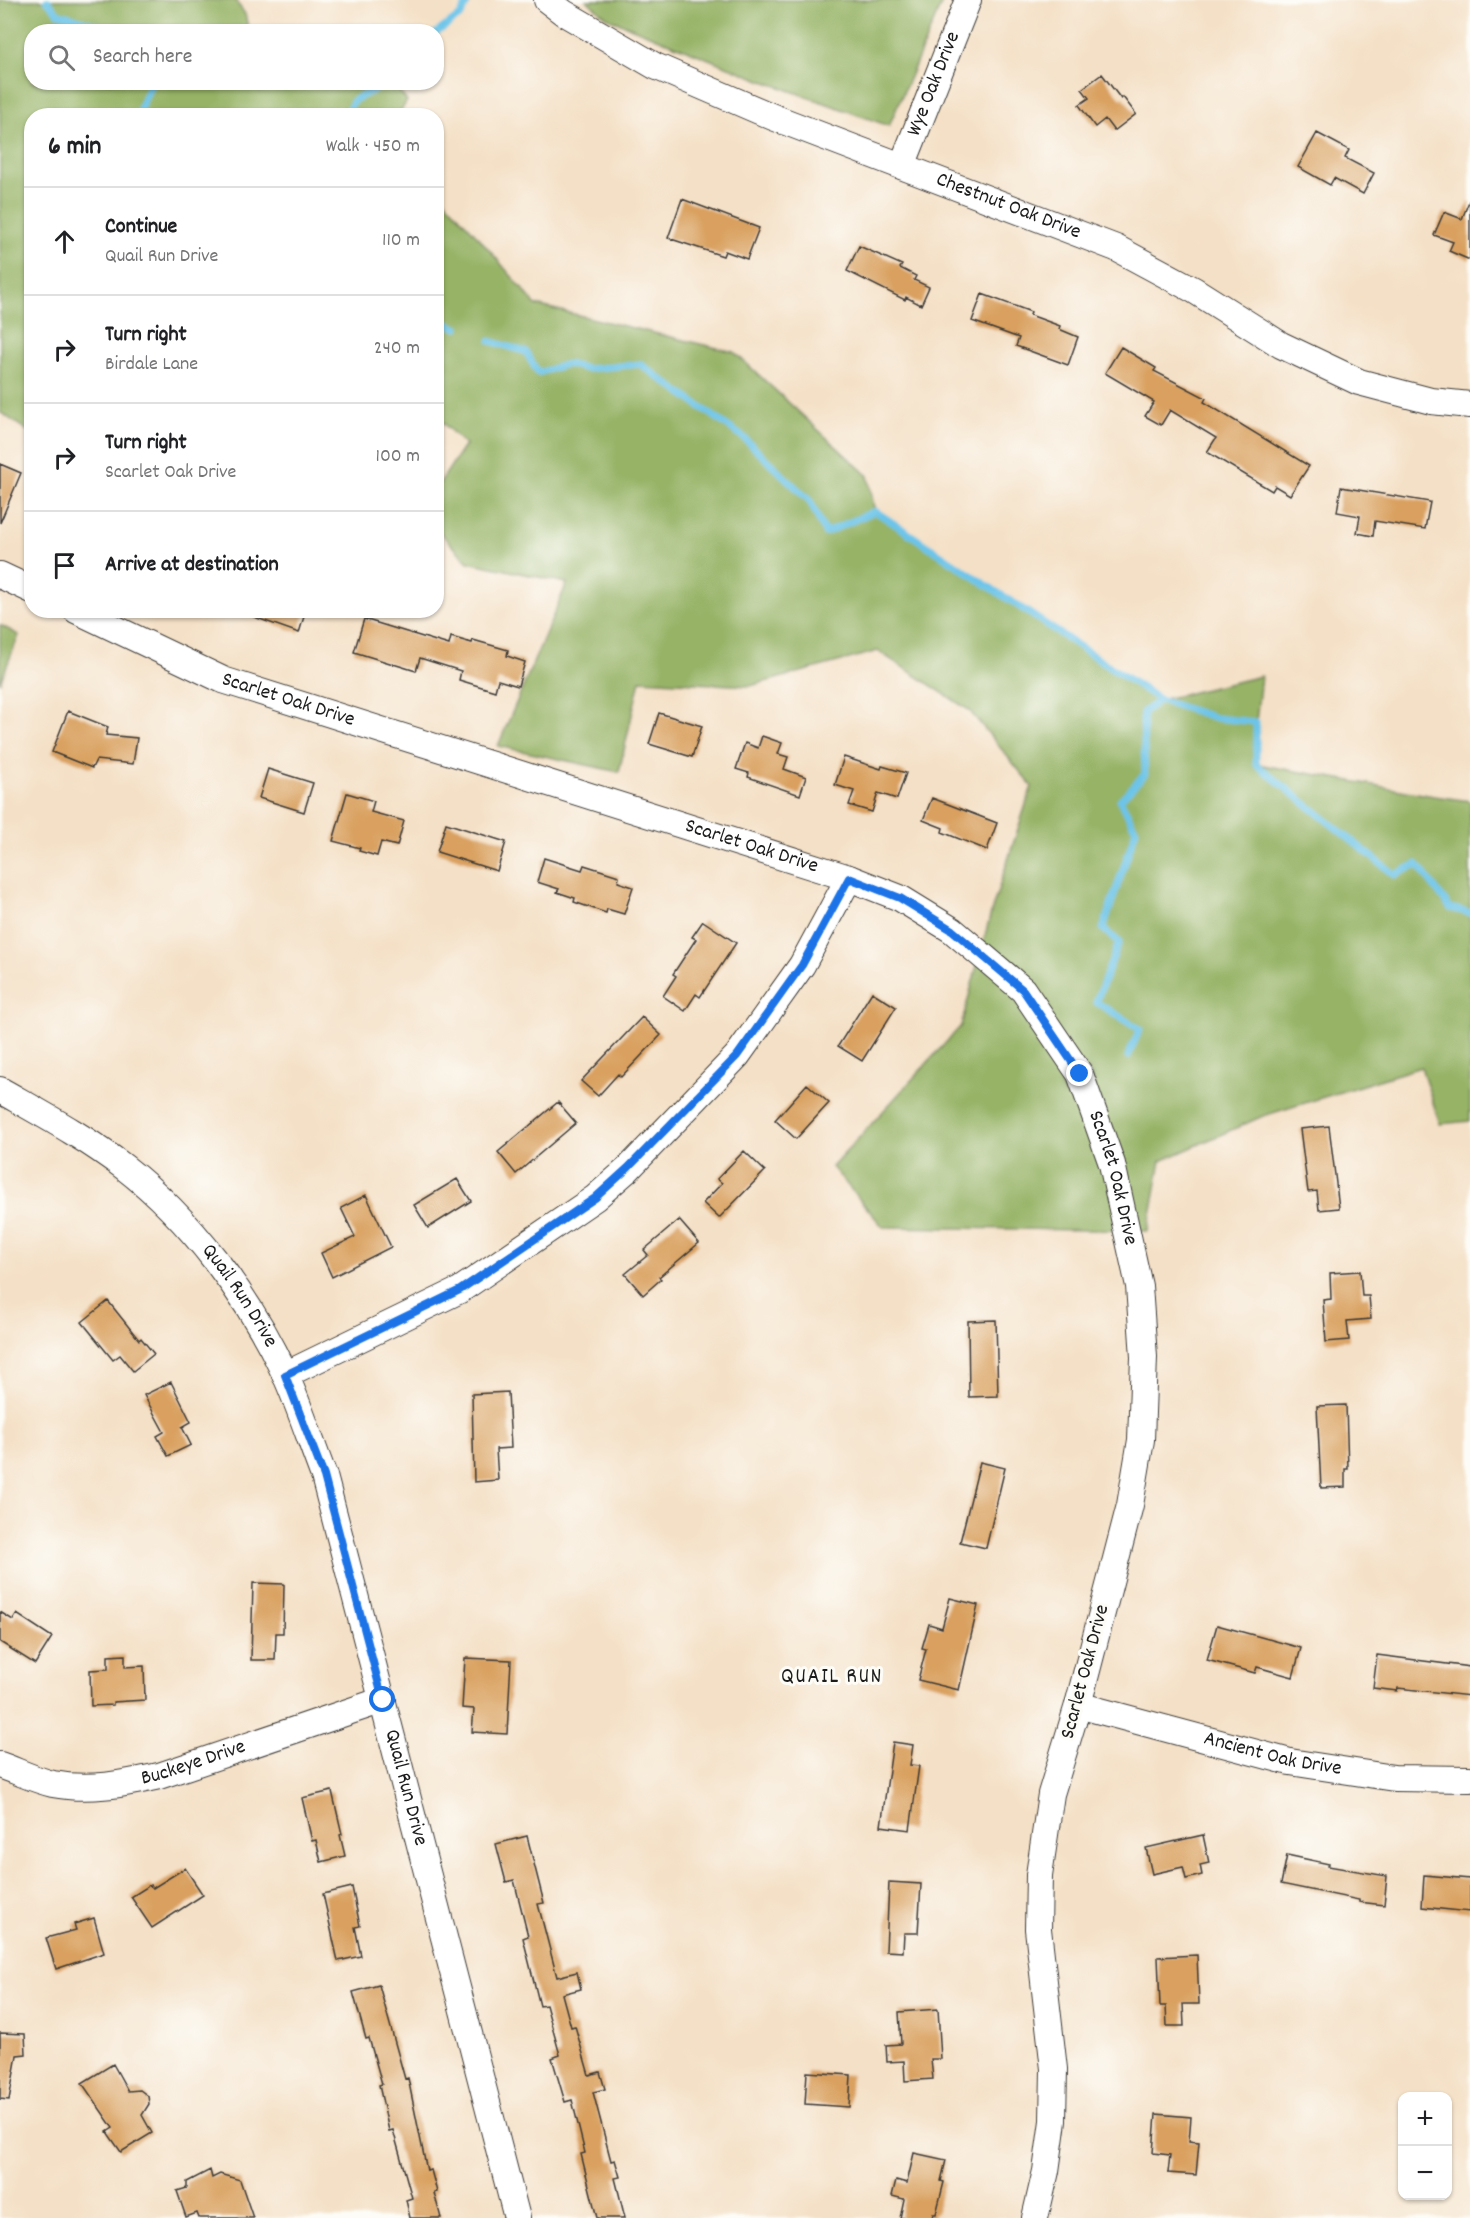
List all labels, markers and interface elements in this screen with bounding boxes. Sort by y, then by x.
search box [24,24,444,90]
street label: Wye Oak Drive [900,27,969,141]
icon: search [45,41,78,74]
text: Search here [93,42,192,73]
text: 6 min [48,129,101,166]
text: Walk · 450 m [326,133,420,161]
street label: Chestnut Oak Drive [931,166,1085,248]
text: Continue [105,212,177,243]
icon: ahead [48,225,81,258]
text: 110 m [382,227,420,255]
text: Quail Run Drive [105,243,218,271]
text: Turn right [105,320,187,351]
icon: right [48,333,81,366]
text: 240 m [374,335,420,363]
text: Birdale Lane [105,351,198,379]
text: Turn right [105,428,187,459]
icon: right [48,441,81,474]
text: 100 m [376,443,420,471]
text: Scarlet Oak Drive [105,459,236,487]
icon: arrive [48,549,81,582]
text: Arrive at destination [105,550,279,581]
street label: Scarlet Oak Drive [218,665,358,736]
street label: Scarlet Oak Drive [681,812,822,882]
route end [1066,1060,1092,1086]
street label: Scarlet Oak Drive [1079,1107,1145,1248]
street label: Quail Run Drive [193,1238,284,1353]
street label: Scarlet Oak Drive [1054,1601,1118,1743]
district label: QUAIL RUN [781,1662,883,1693]
route start [369,1686,395,1712]
street label: Ancient Oak Drive [1200,1724,1344,1785]
street label: Quail Run Drive [376,1726,435,1849]
street label: Buckeye Drive [139,1733,250,1794]
map controls [1398,2092,1452,2200]
button: + [1398,2092,1452,2146]
button: − [1398,2146,1452,2200]

